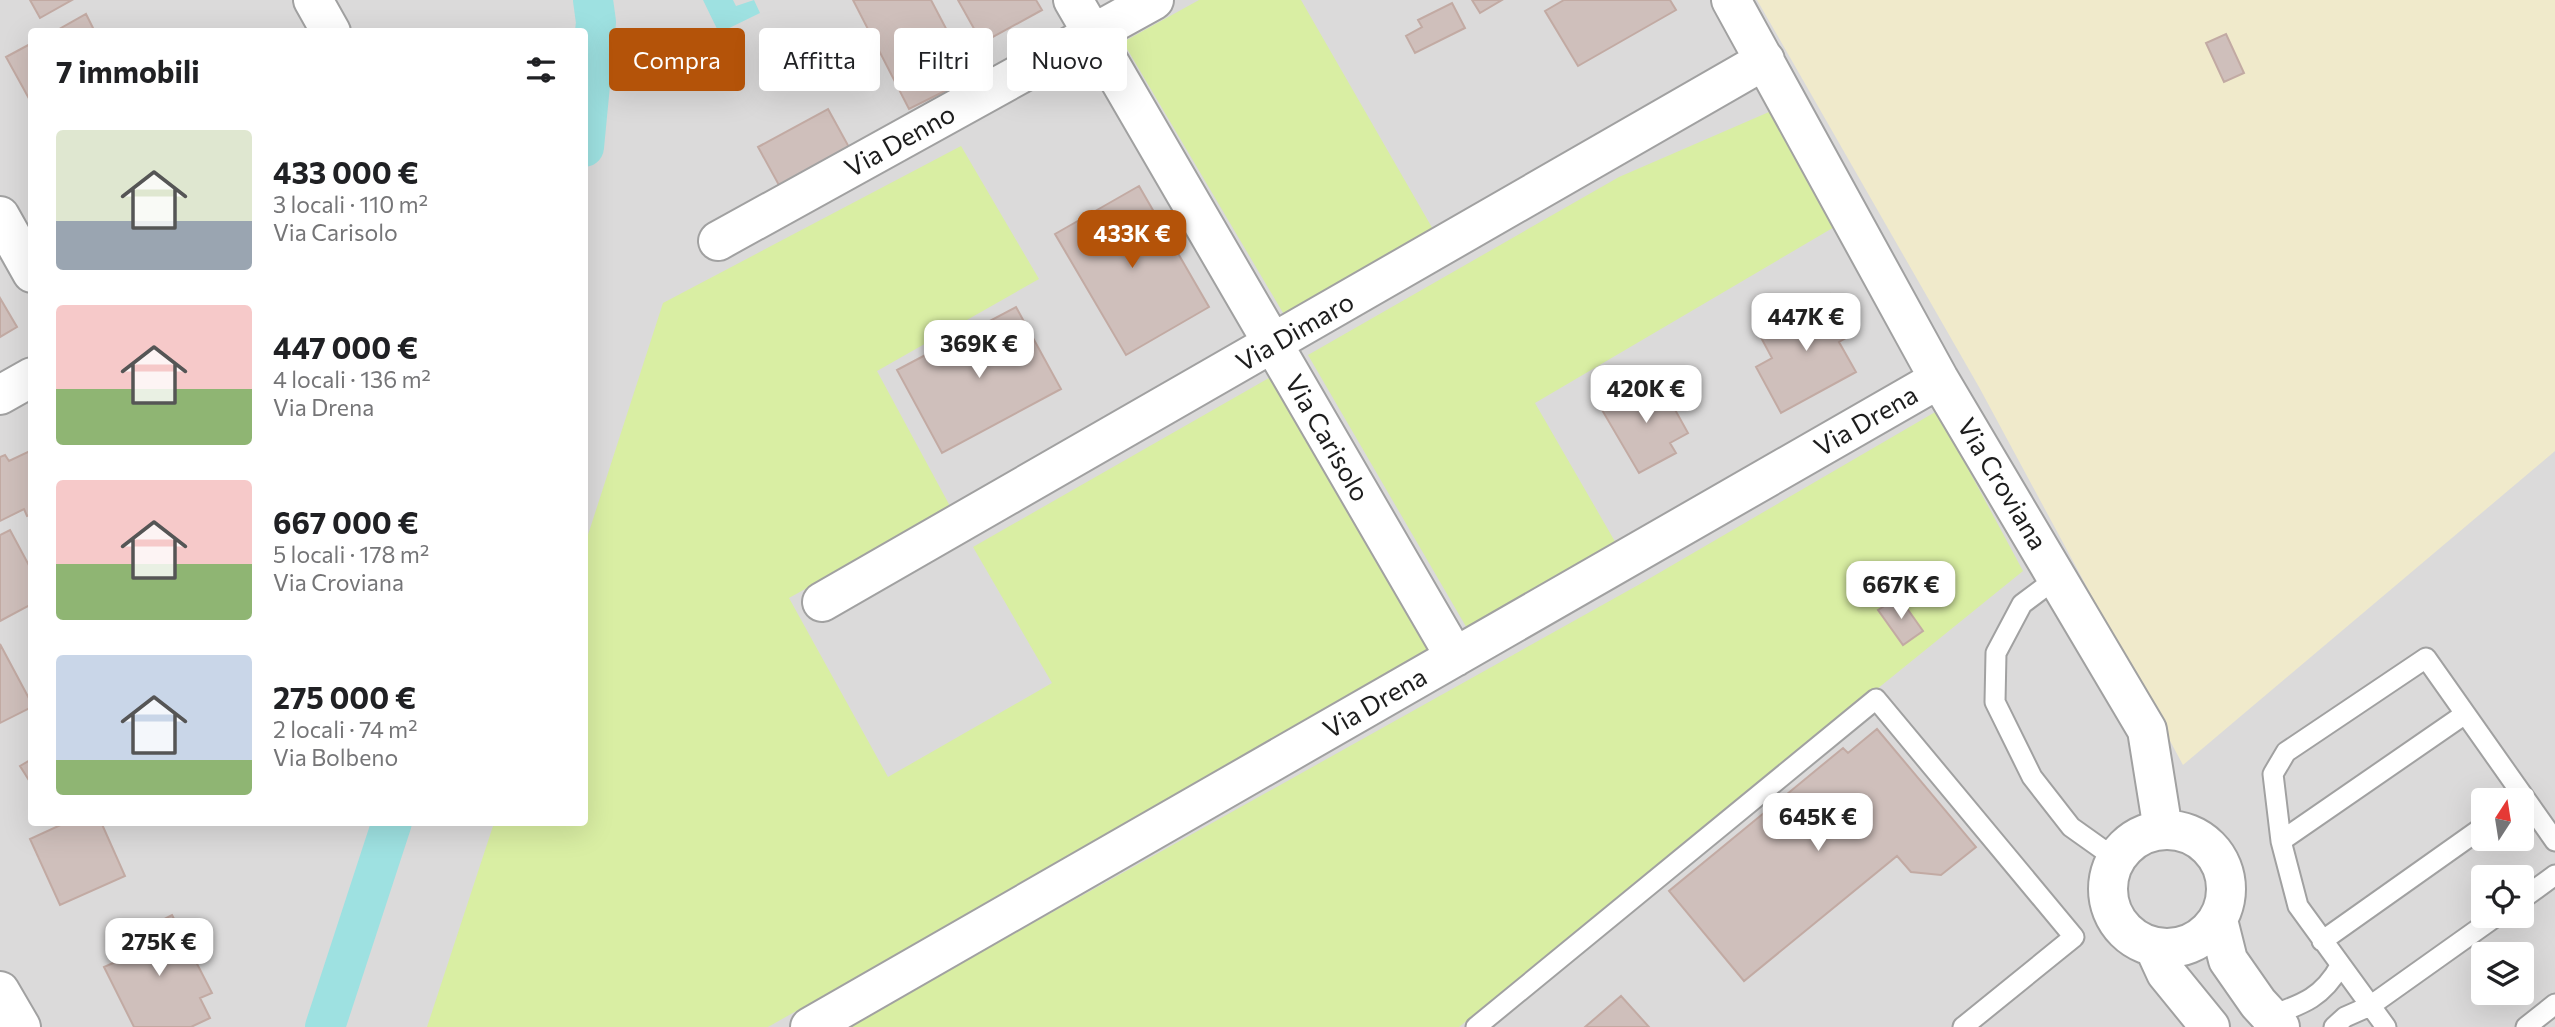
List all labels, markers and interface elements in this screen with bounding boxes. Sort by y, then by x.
chip: Compra [609,28,745,91]
chip: Affitta [759,28,880,91]
chip: Filtri [894,28,993,91]
chip: Nuovo [1007,28,1127,91]
icon: filters [522,51,560,89]
text: 7 immobili [56,52,200,89]
street label: Via Denno [839,97,960,183]
text: 433 000 € [273,153,419,190]
icon: home [112,158,196,242]
text: 3 locali · 110 m² [273,190,428,218]
pin: 433K € [1075,210,1189,270]
text: Via Carisolo [273,218,398,246]
text: 433K € [1093,219,1171,247]
street label: Via Dimaro [1230,285,1359,377]
pin: 447K € [1749,294,1863,353]
text: 447K € [1767,302,1845,330]
pin: 369K € [922,320,1036,380]
text: 447 000 € [273,328,418,365]
text: 369K € [940,329,1018,357]
icon: home [112,333,196,417]
text: 4 locali · 136 m² [273,365,431,393]
pin: 420K € [1589,366,1703,425]
street label: Via Carisolo [1280,368,1377,506]
text: 420K € [1607,374,1685,402]
street label: Via Drena [1808,378,1923,462]
text: Via Drena [273,393,374,421]
street label: Via Croviana [1952,412,2055,555]
text: 667 000 € [273,503,419,540]
icon: home [112,508,196,592]
text: 5 locali · 178 m² [273,540,429,568]
pin: 667K € [1844,562,1958,621]
text: Via Croviana [273,568,404,596]
text: 667K € [1862,570,1940,598]
street label: Via Drena [1317,660,1432,744]
text: 275 000 € [273,678,416,715]
icon: home [112,683,196,767]
text: 2 locali · 74 m² [273,715,417,743]
text: Via Bolbeno [273,743,398,771]
north arrow [2471,788,2534,850]
map controls [2471,788,2534,1005]
pin: 645K € [1761,794,1875,853]
text: 645K € [1779,802,1857,830]
button: locate [2471,865,2534,928]
pin: 275K € [102,918,216,978]
text: 275K € [121,927,197,955]
button: layers [2471,942,2534,1005]

